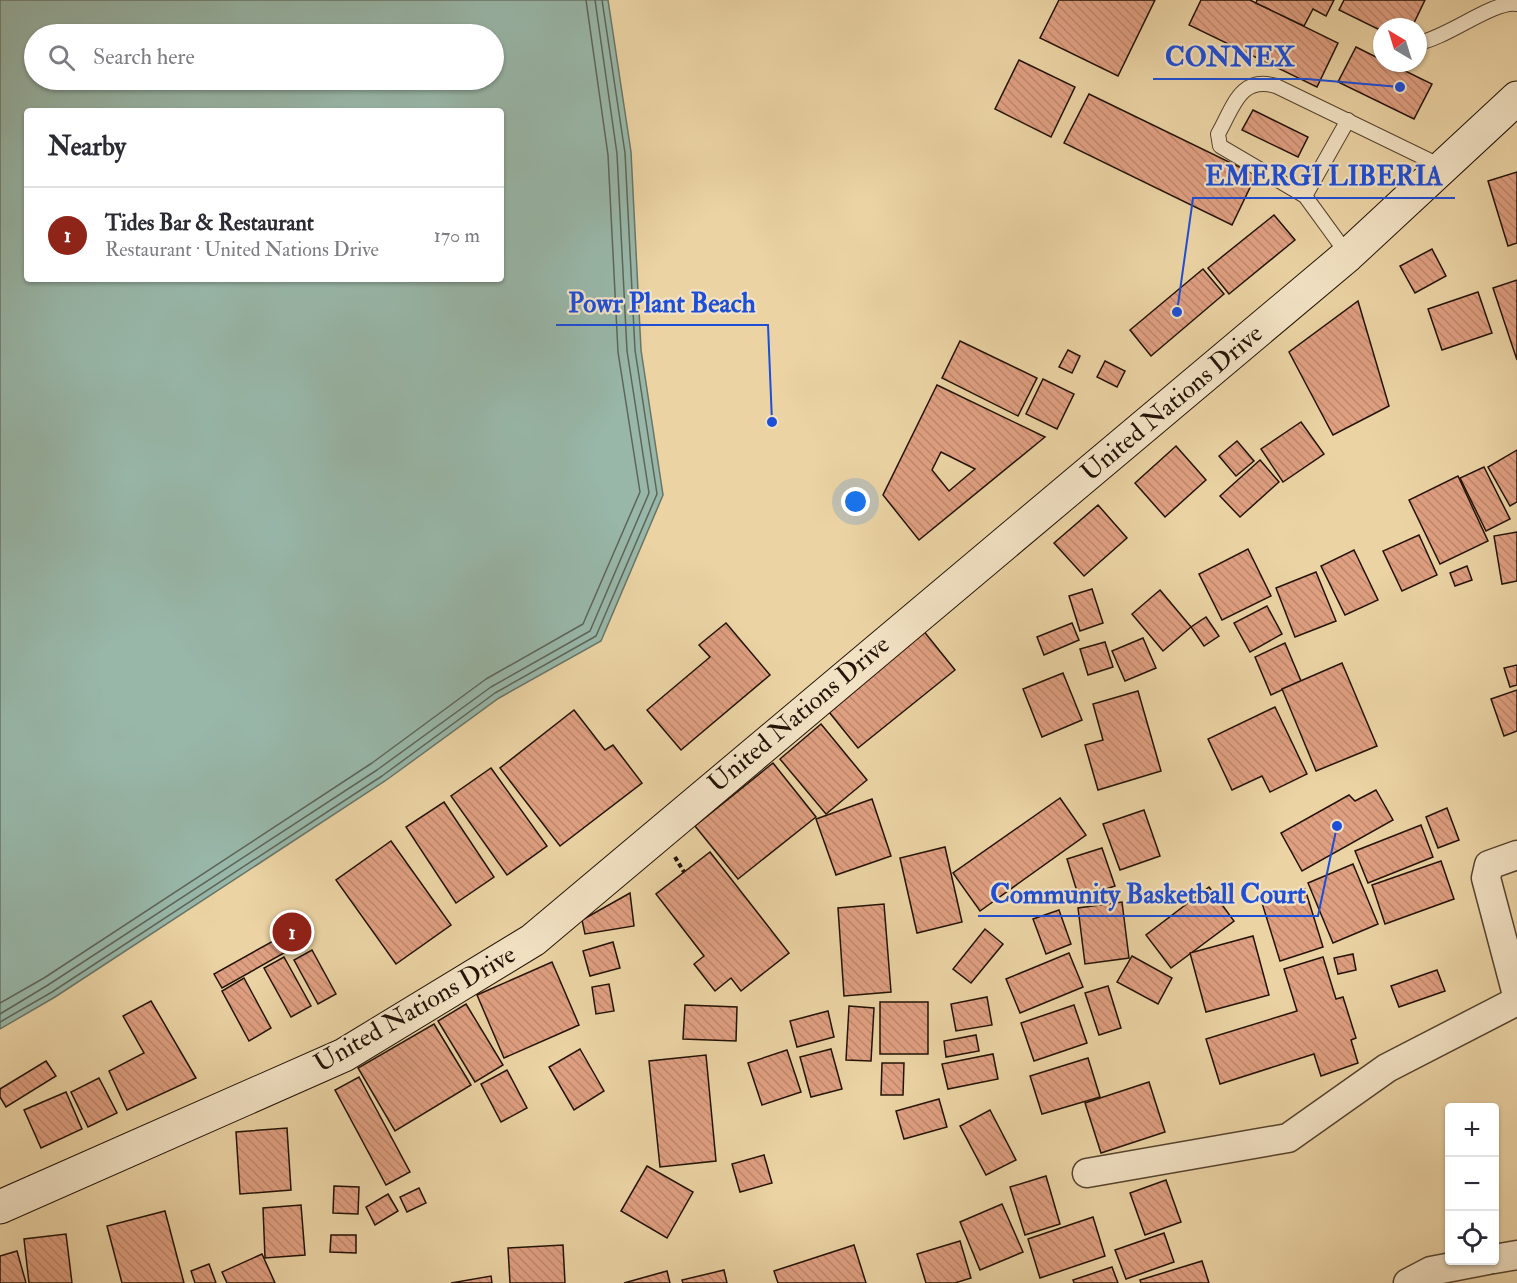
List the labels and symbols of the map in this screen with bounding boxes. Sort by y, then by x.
north arrow [1373,18,1427,72]
callout: CONNEX [1153,34,1307,79]
text: CONNEX [1165,41,1295,74]
callout: EMERGI LIBERIA [1193,153,1455,198]
text: EMERGI LIBERIA [1205,160,1444,193]
callout: Powr Plant Beach [556,280,768,325]
text: Powr Plant Beach [568,287,757,320]
street label: United Nations Drive [1075,318,1269,488]
your location [841,487,870,516]
street label: United Nations Drive [702,629,896,799]
callout: Community Basketball Court [978,871,1318,916]
text: Community Basketball Court [990,878,1306,912]
pin: 1 [272,910,312,954]
street label: United Nations Drive [309,938,522,1080]

